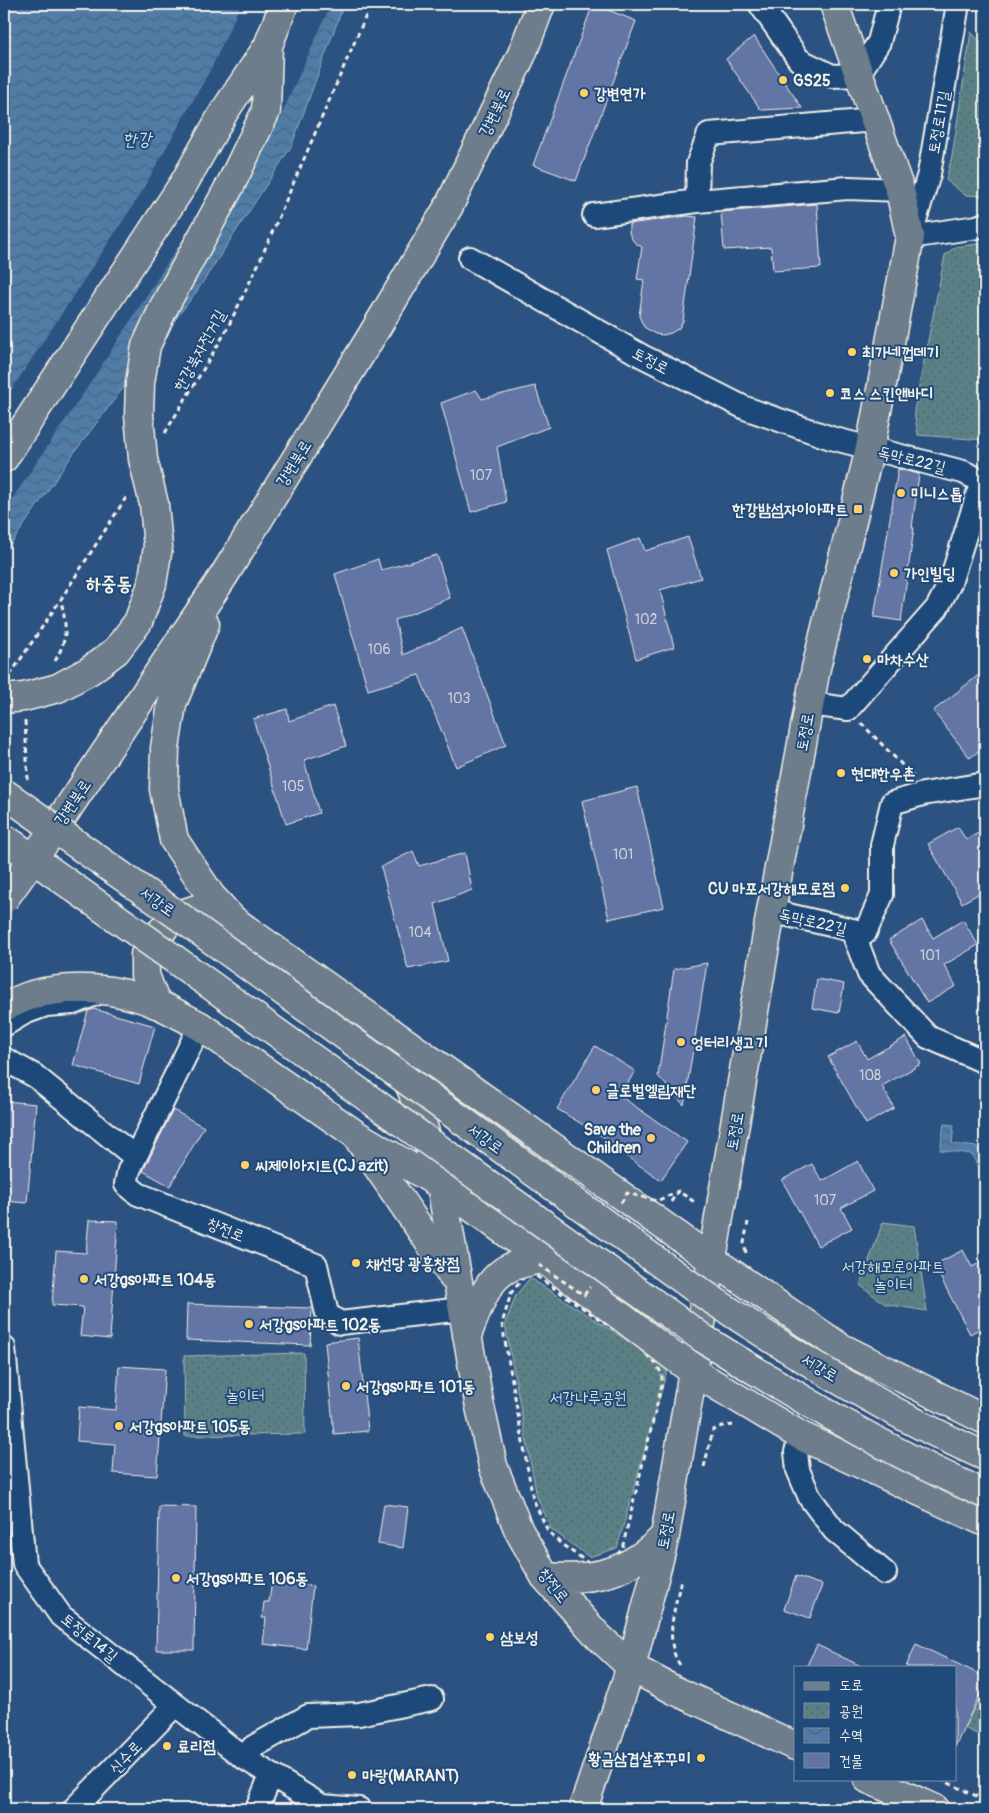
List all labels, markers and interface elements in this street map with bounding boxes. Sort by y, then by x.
place label: GS25 [793,71,831,91]
marker: GS25 [777,74,789,86]
place label: 강변연가 [594,84,646,104]
street label: 강변북로 [475,85,515,140]
marker: 강변연가 [578,87,590,99]
street label: 토정로11길 [924,89,954,155]
water label: 한강 [123,128,154,151]
street label: 한강북자전거길 [169,306,231,395]
street label: 토정로 [629,343,672,379]
place label: 최가네껍데기 [862,343,939,363]
marker: 최가네껍데기 [846,346,858,358]
place label: 코스 스킨앤바디 [840,384,934,404]
marker: 코스 스킨앤바디 [824,387,836,399]
street label: 강변북로 [272,436,316,491]
street label: 독막로22길 [876,442,948,478]
house number: 107 [470,467,493,484]
place label: 미니스톱 [911,484,963,504]
marker: 미니스톱 [895,487,907,499]
place label: 한강밤섬자이아파트 [731,500,848,520]
marker: 한강밤섬자이아파트 [852,503,864,515]
place label: 가인빌딩 [904,564,956,584]
marker: 가인빌딩 [888,567,900,579]
district label: 하중동 [86,572,132,596]
house number: 102 [635,611,658,628]
house number: 106 [367,641,391,658]
place label: 마차수산 [877,650,929,670]
marker: 마차수산 [861,653,873,665]
house number: 103 [448,690,471,707]
street label: 토정로 [791,711,818,753]
place label: 현대한우촌 [851,764,916,784]
marker: 현대한우촌 [835,767,847,779]
street label: 강변북로 [50,776,96,829]
house number: 105 [282,778,304,795]
house number: 101 [613,846,633,863]
place label: CU 마포서강해모로점 [708,879,835,899]
marker: CU 마포서강해모로점 [839,882,851,894]
street label: 서강로 [136,883,179,921]
street label: 독막로22길 [777,904,849,940]
house number: 104 [408,924,432,941]
house number: 101 [920,947,940,964]
place label: 엉터리생고기 [691,1033,768,1053]
marker: 엉터리생고기 [675,1036,687,1048]
house number: 108 [859,1067,881,1084]
place label: 글로벌엘림재단 [606,1081,696,1101]
marker: 글로벌엘림재단 [590,1084,602,1096]
street label: 토정로 [722,1110,748,1152]
street label: 서강로 [464,1119,507,1158]
place label: Save the Children [584,1120,642,1158]
marker: Save the Children [645,1132,657,1144]
place label: 씨제이아지트(CJ azit) [255,1156,389,1176]
marker: 씨제이아지트(CJ azit) [239,1159,251,1171]
house number: 107 [814,1192,837,1209]
street label: 창전로 [204,1213,247,1246]
place label: 채선당 광흥창점 [366,1254,460,1274]
marker: 채선당 광흥창점 [350,1257,362,1269]
park label: 서강해모로아파트 놀이터 [842,1257,945,1295]
place label: 서강gs아파트 104동 [94,1270,217,1290]
marker: 서강gs아파트 104동 [78,1273,90,1285]
place label: 서강gs아파트 102동 [259,1315,381,1335]
marker: 서강gs아파트 102동 [243,1318,255,1330]
street label: 서강로 [798,1349,841,1386]
place label: 서강gs아파트 101동 [356,1377,475,1397]
marker: 서강gs아파트 101동 [340,1380,352,1392]
park label: 놀이터 [226,1386,264,1406]
park label: 서강나루공원 [549,1388,627,1408]
place label: 서강gs아파트 105동 [129,1417,251,1437]
marker: 서강gs아파트 105동 [113,1420,125,1432]
street label: 토정로 [652,1509,679,1551]
street label: 창전로 [533,1564,573,1607]
place label: 서강gs아파트 106동 [186,1569,309,1589]
marker: 서강gs아파트 106동 [170,1572,182,1584]
street label: 토정로14길 [57,1609,122,1667]
place label: 삼보성 [500,1628,539,1648]
marker: 삼보성 [484,1631,496,1643]
legend [794,1666,956,1780]
text: 도로 [839,1676,863,1695]
text: 공원 [839,1702,863,1721]
text: 수역 [839,1726,863,1745]
street label: 신수로 [105,1737,146,1779]
place label: 료리점 [177,1737,216,1757]
marker: 료리점 [161,1740,173,1752]
place label: 황금삼겹살쭈꾸미 [588,1749,691,1769]
marker: 황금삼겹살쭈꾸미 [695,1752,707,1764]
text: 건물 [839,1752,863,1771]
place label: 마랑(MARANT) [362,1766,460,1786]
marker: 마랑(MARANT) [346,1769,358,1781]

